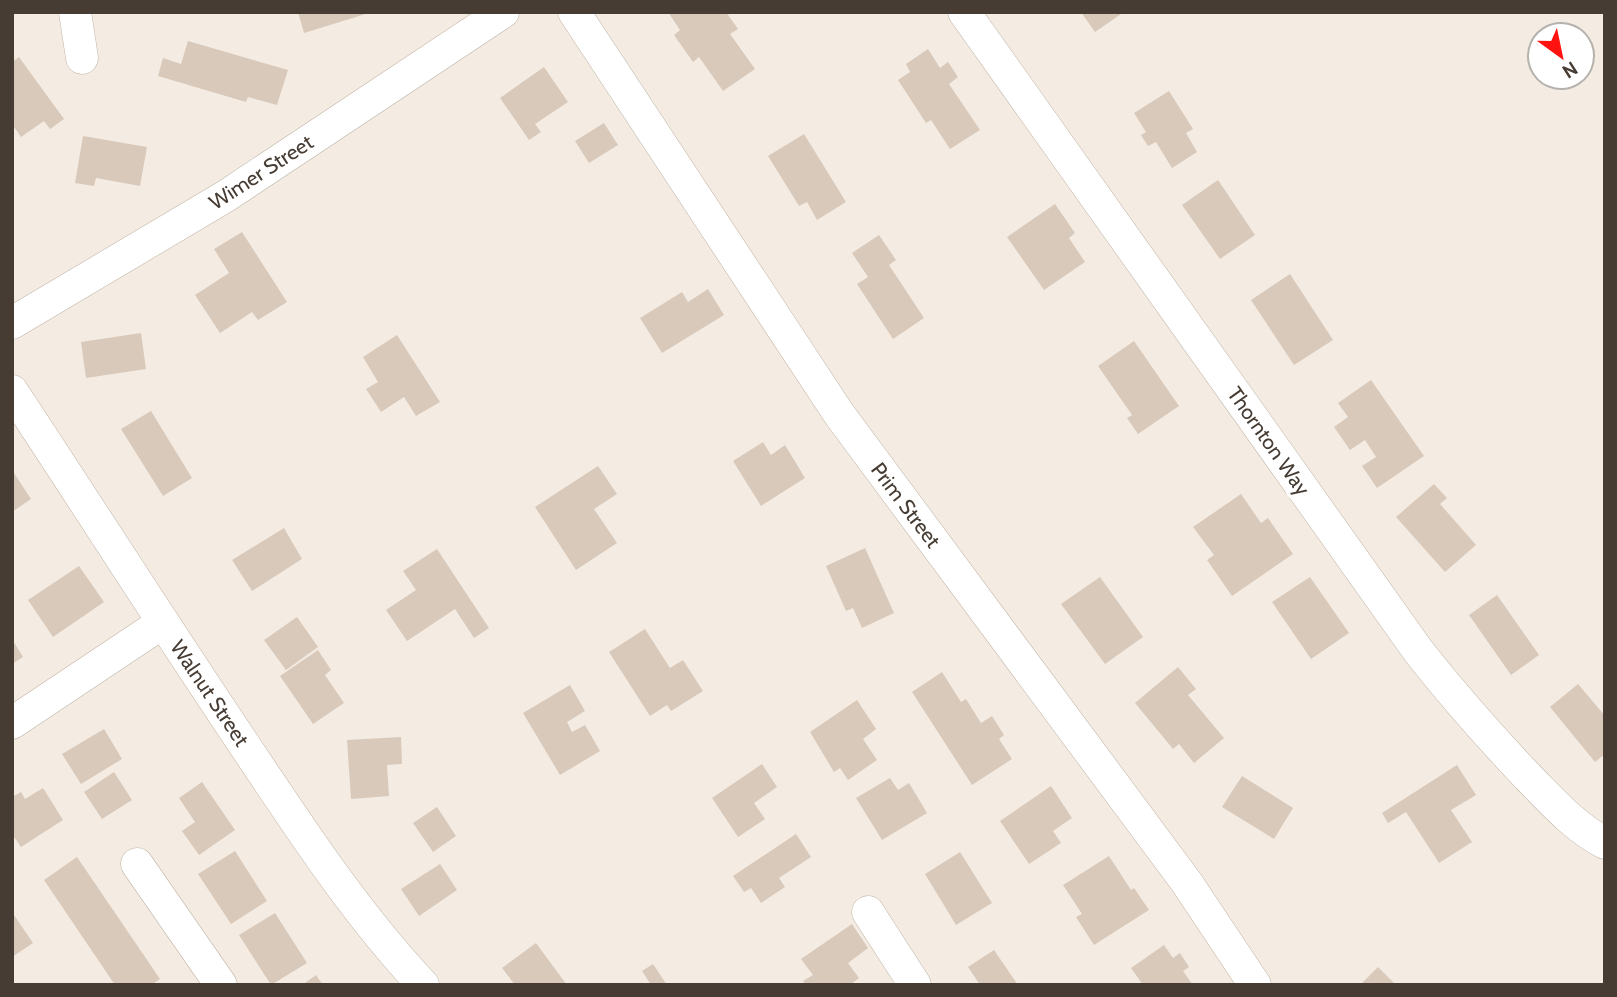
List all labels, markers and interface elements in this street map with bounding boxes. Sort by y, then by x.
north arrow [1526,21,1596,91]
text: N [1558,57,1582,83]
street label: Wimer Street [204,129,318,215]
street label: Thornton Way [1222,382,1316,500]
street label: Prim Street [866,458,946,552]
street label: Walnut Street [165,635,255,751]

